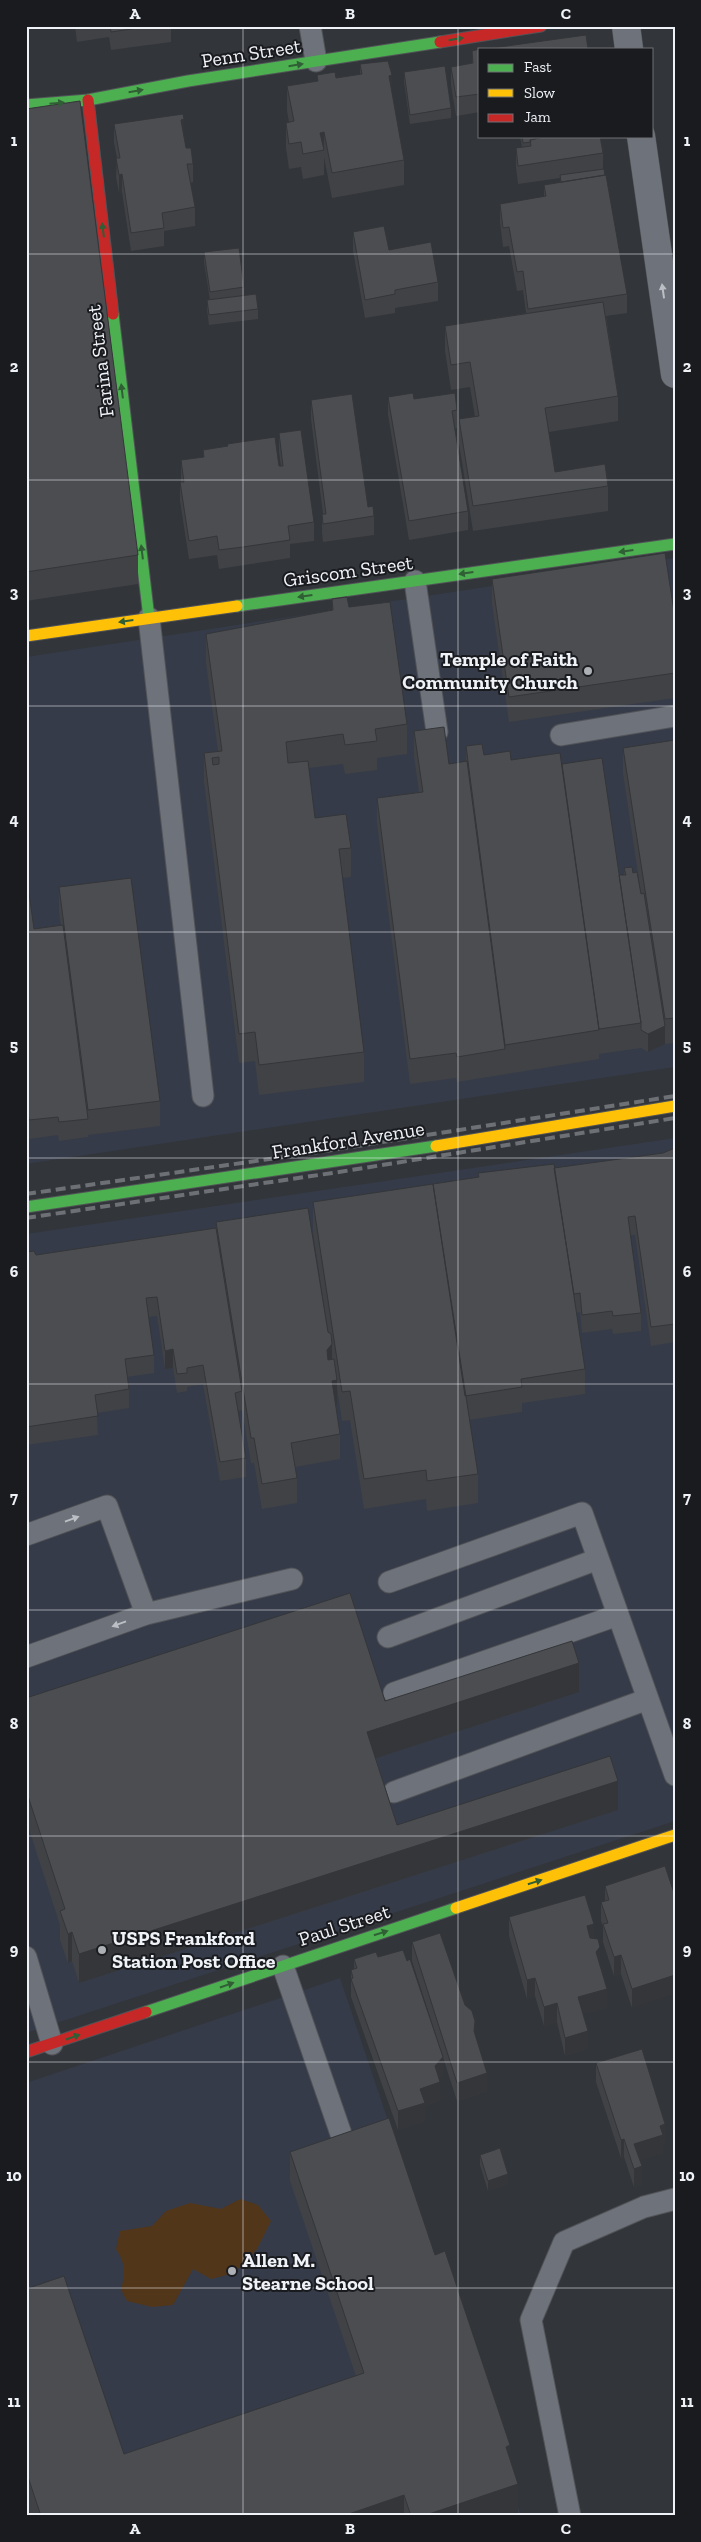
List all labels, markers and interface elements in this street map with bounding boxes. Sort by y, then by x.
text: A [130,4,141,23]
text: B [345,4,355,23]
text: C [561,4,571,23]
street label: Penn Street [199,33,303,73]
one-way arrow [449,35,465,43]
legend [478,48,654,138]
text: Fast [524,58,552,76]
one-way arrow [288,60,304,68]
text: Slow [524,84,556,102]
one-way arrow [128,87,143,95]
one-way arrow [49,98,65,106]
text: Jam [524,108,551,126]
text: 1 [11,131,18,150]
text: 1 [684,131,691,150]
one-way arrow [99,221,107,237]
one-way arrow [659,283,667,299]
street label: Farina Street [81,303,119,419]
text: 2 [10,357,19,376]
text: 2 [683,357,692,376]
one-way arrow [118,383,126,399]
one-way arrow [138,544,146,560]
one-way arrow [618,547,634,555]
street label: Griscom Street [282,550,415,592]
one-way arrow [457,570,473,578]
text: 3 [10,583,19,602]
text: 3 [683,583,692,602]
one-way arrow [296,592,312,600]
one-way arrow [118,618,134,626]
place label: Temple of Faith Community Church [402,647,578,694]
marker: Temple of Faith Community Church [582,665,594,677]
text: 4 [9,810,19,829]
text: 4 [682,810,692,829]
text: 5 [10,1036,18,1055]
text: 5 [683,1036,691,1055]
street label: Frankford Avenue [270,1116,426,1164]
text: 6 [10,1262,19,1281]
text: 6 [683,1262,692,1281]
text: 7 [10,1488,18,1507]
text: 7 [683,1488,691,1507]
one-way arrow [65,1515,80,1523]
one-way arrow [111,1621,126,1628]
text: 8 [10,1714,19,1733]
text: 8 [683,1714,692,1733]
one-way arrow [528,1878,543,1886]
street label: Paul Street [295,1899,393,1951]
place label: USPS Frankford Station Post Office [112,1926,276,1973]
one-way arrow [373,1929,388,1936]
text: 9 [10,1940,19,1959]
text: 9 [683,1940,692,1959]
marker: USPS Frankford Station Post Office [96,1944,108,1956]
one-way arrow [219,1981,234,1988]
one-way arrow [65,2032,80,2040]
text: 10 [6,2166,22,2185]
text: 10 [679,2166,695,2185]
place label: Allen M. Stearne School [242,2248,374,2295]
marker: Allen M. Stearne School [226,2265,238,2277]
text: 11 [8,2392,21,2411]
text: 11 [681,2392,694,2411]
text: A [130,2519,141,2538]
text: B [345,2519,355,2538]
text: C [561,2519,571,2538]

